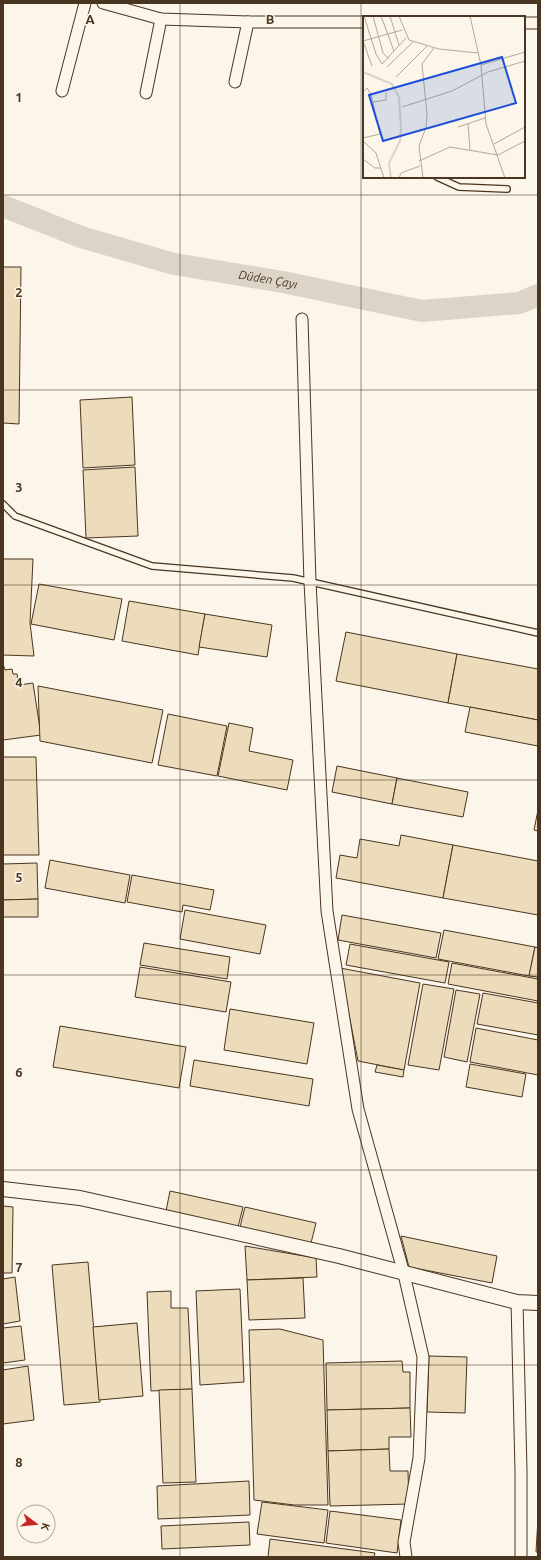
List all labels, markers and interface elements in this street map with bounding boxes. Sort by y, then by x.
text: A [85,12,95,26]
text: B [266,12,275,26]
inset map [363,16,525,178]
text: 1 [15,90,23,104]
water label: Düden Çayı [238,268,299,291]
text: 2 [15,285,23,299]
text: 3 [15,480,23,494]
text: 4 [15,675,23,689]
text: 5 [15,870,23,884]
text: 6 [15,1065,23,1079]
text: 7 [15,1260,23,1274]
text: 8 [15,1455,23,1469]
north arrow [16,1504,56,1544]
text: K [39,1522,52,1533]

